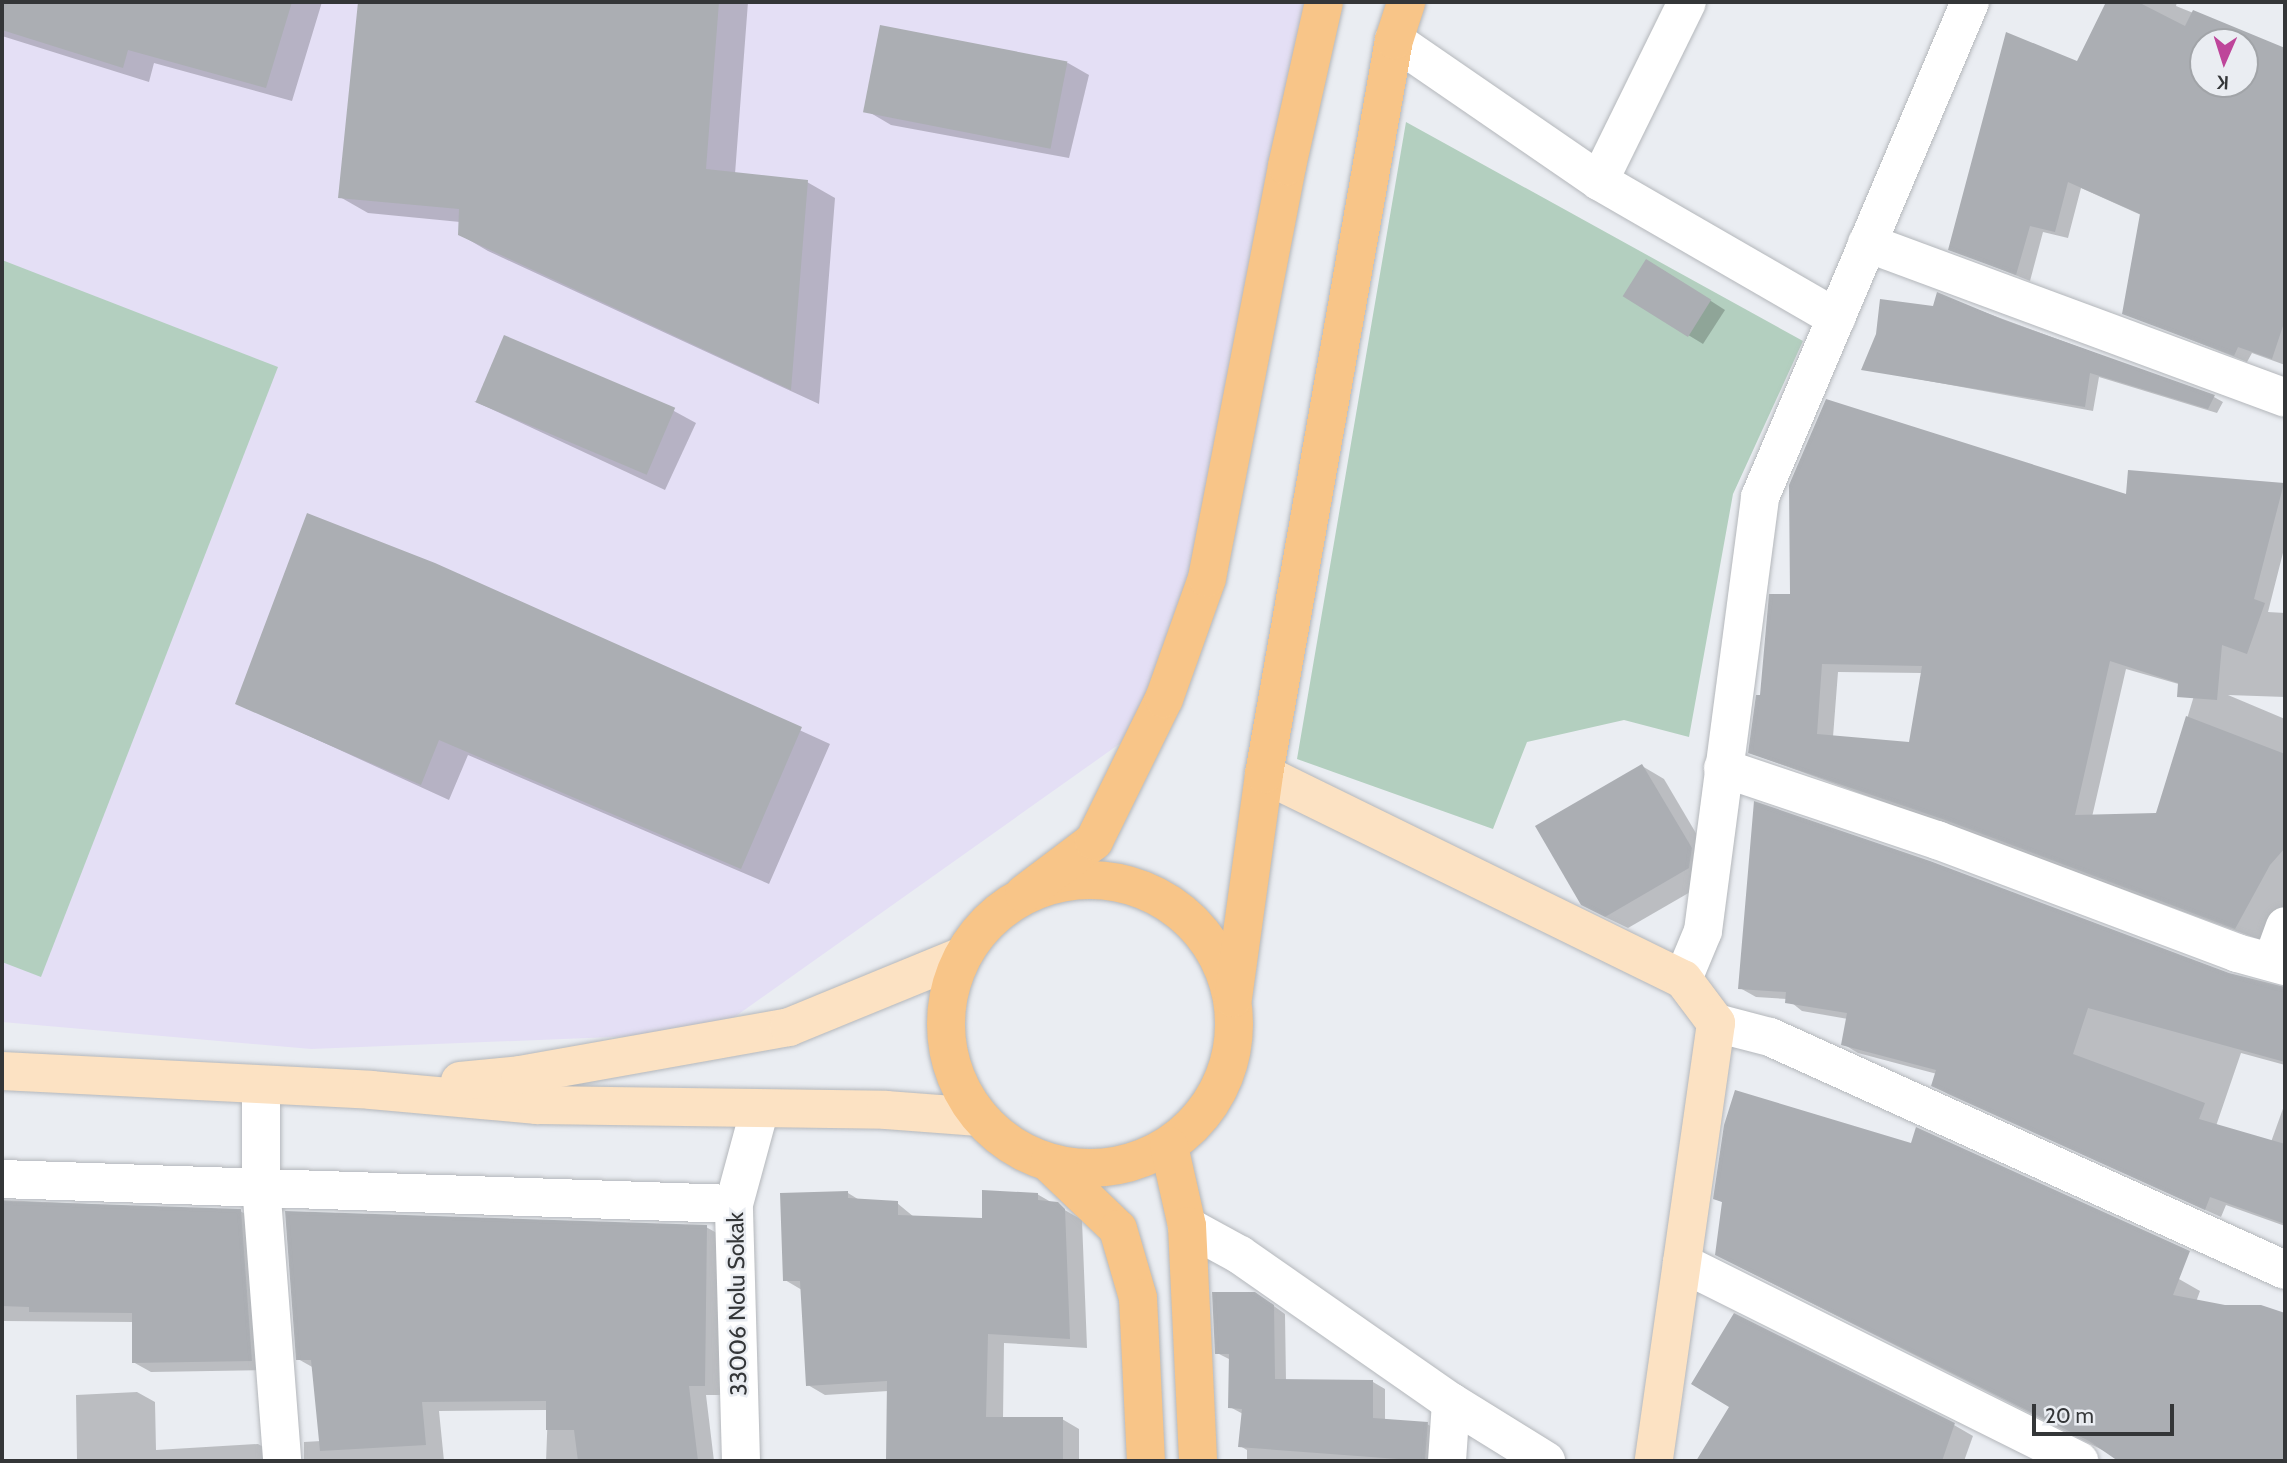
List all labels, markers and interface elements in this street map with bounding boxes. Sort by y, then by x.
north arrow [2189,28,2259,98]
text: K [2216,71,2230,94]
street label: 33006 Nolu Sokak [722,1212,752,1396]
scale bar [2035,1390,2177,1434]
text: 20 m [2045,1403,2094,1428]

